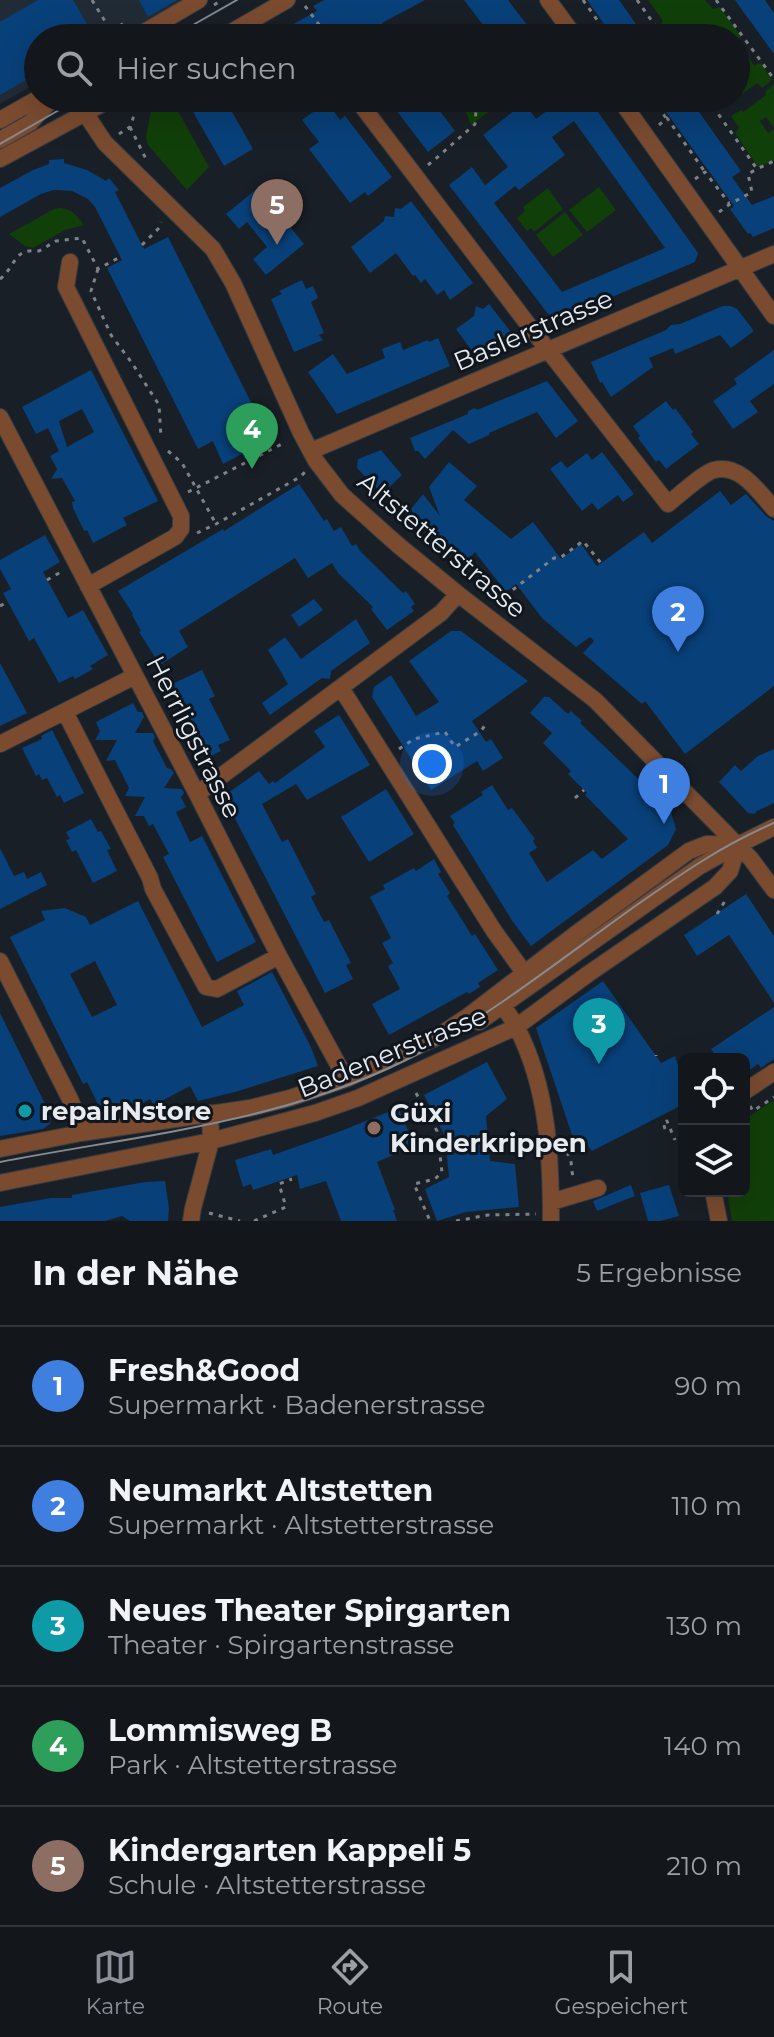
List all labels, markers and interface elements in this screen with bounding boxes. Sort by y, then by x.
search box [24,24,750,112]
icon: search [52,46,96,90]
text: Hier suchen [116,50,297,87]
pin: 5 [251,179,303,245]
street label: Baslerstrasse [449,282,617,378]
pin: 4 [226,403,278,469]
street label: Altstetterstrasse [351,465,533,625]
pin: 2 [652,586,704,652]
street label: Herrligstrasse [139,650,249,824]
your location [412,744,452,784]
pin: 1 [638,758,690,824]
pin: 3 [573,998,625,1064]
street label: Badenerstrasse [293,1000,491,1104]
map controls [678,1053,750,1197]
button: locate [678,1053,750,1125]
place label: repairNstore [41,1095,211,1127]
place label: Güxi Kinderkrippen [390,1097,587,1159]
marker: repairNstore [16,1102,34,1120]
marker: Güxi Kinderkrippen [365,1119,383,1137]
button: layers [678,1125,750,1197]
text: In der Nähe [32,1252,239,1294]
text: 5 Ergebnisse [576,1257,742,1289]
text: Fresh&Good [108,1352,300,1389]
text: 1 [53,1370,63,1402]
text: 90 m [675,1370,742,1402]
text: Supermarkt · Badenerstrasse [108,1389,485,1421]
text: Neumarkt Altstetten [108,1472,433,1509]
text: 2 [50,1490,66,1522]
text: 110 m [672,1490,742,1522]
text: Supermarkt · Altstetterstrasse [108,1509,494,1541]
text: Neues Theater Spirgarten [108,1592,511,1629]
text: 3 [50,1610,66,1642]
text: 130 m [666,1610,742,1642]
text: Theater · Spirgartenstrasse [108,1629,455,1661]
text: Lommisweg B [108,1712,332,1749]
text: 4 [49,1730,67,1762]
text: 140 m [664,1730,742,1762]
text: Park · Altstetterstrasse [108,1749,397,1781]
text: Kindergarten Kappeli 5 [108,1832,471,1869]
text: 5 [50,1850,66,1882]
text: 210 m [666,1850,742,1882]
text: Schule · Altstetterstrasse [108,1869,426,1901]
tab: Karte [86,1945,145,2020]
tab: Route [317,1945,383,2020]
tab: Gespeichert [555,1945,688,2020]

